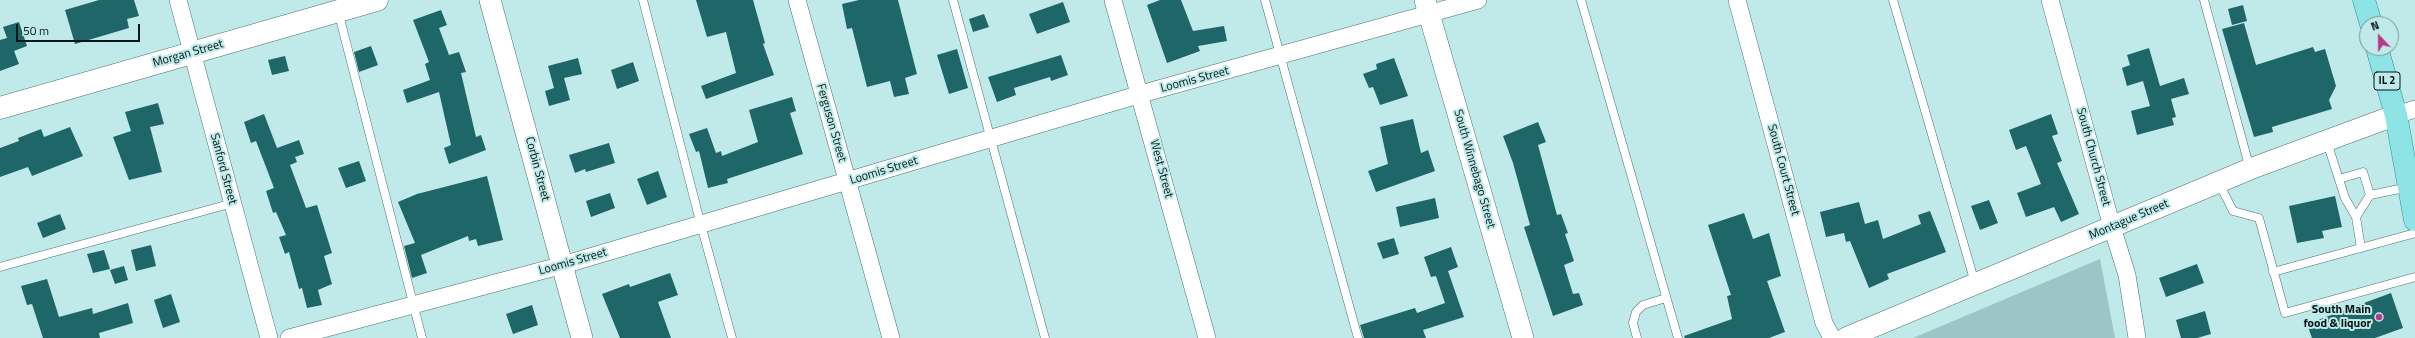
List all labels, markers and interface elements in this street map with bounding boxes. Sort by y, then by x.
scale bar [18,16,142,42]
north arrow [2359,16,2399,56]
text: N [2368,17,2381,35]
text: 50 m [23,21,49,40]
street label: Morgan Street [151,37,225,71]
street label: Loomis Street [1159,64,1231,96]
road number: IL 2 [2374,72,2400,90]
street label: Ferguson Street [813,82,849,164]
street label: South Church Street [2073,106,2113,208]
street label: South Winnebago Street [1450,108,1498,230]
street label: South Court Street [1764,123,1802,217]
street label: Sanford Street [207,132,239,206]
street label: Corbin Street [522,135,552,203]
street label: West Street [1146,138,1176,200]
street label: Loomis Street [848,154,920,188]
street label: Montague Street [2087,197,2171,243]
street label: Loomis Street [537,245,609,279]
place label: South Main food & liquor [2303,303,2371,331]
marker: South Main food & liquor [2374,312,2384,322]

